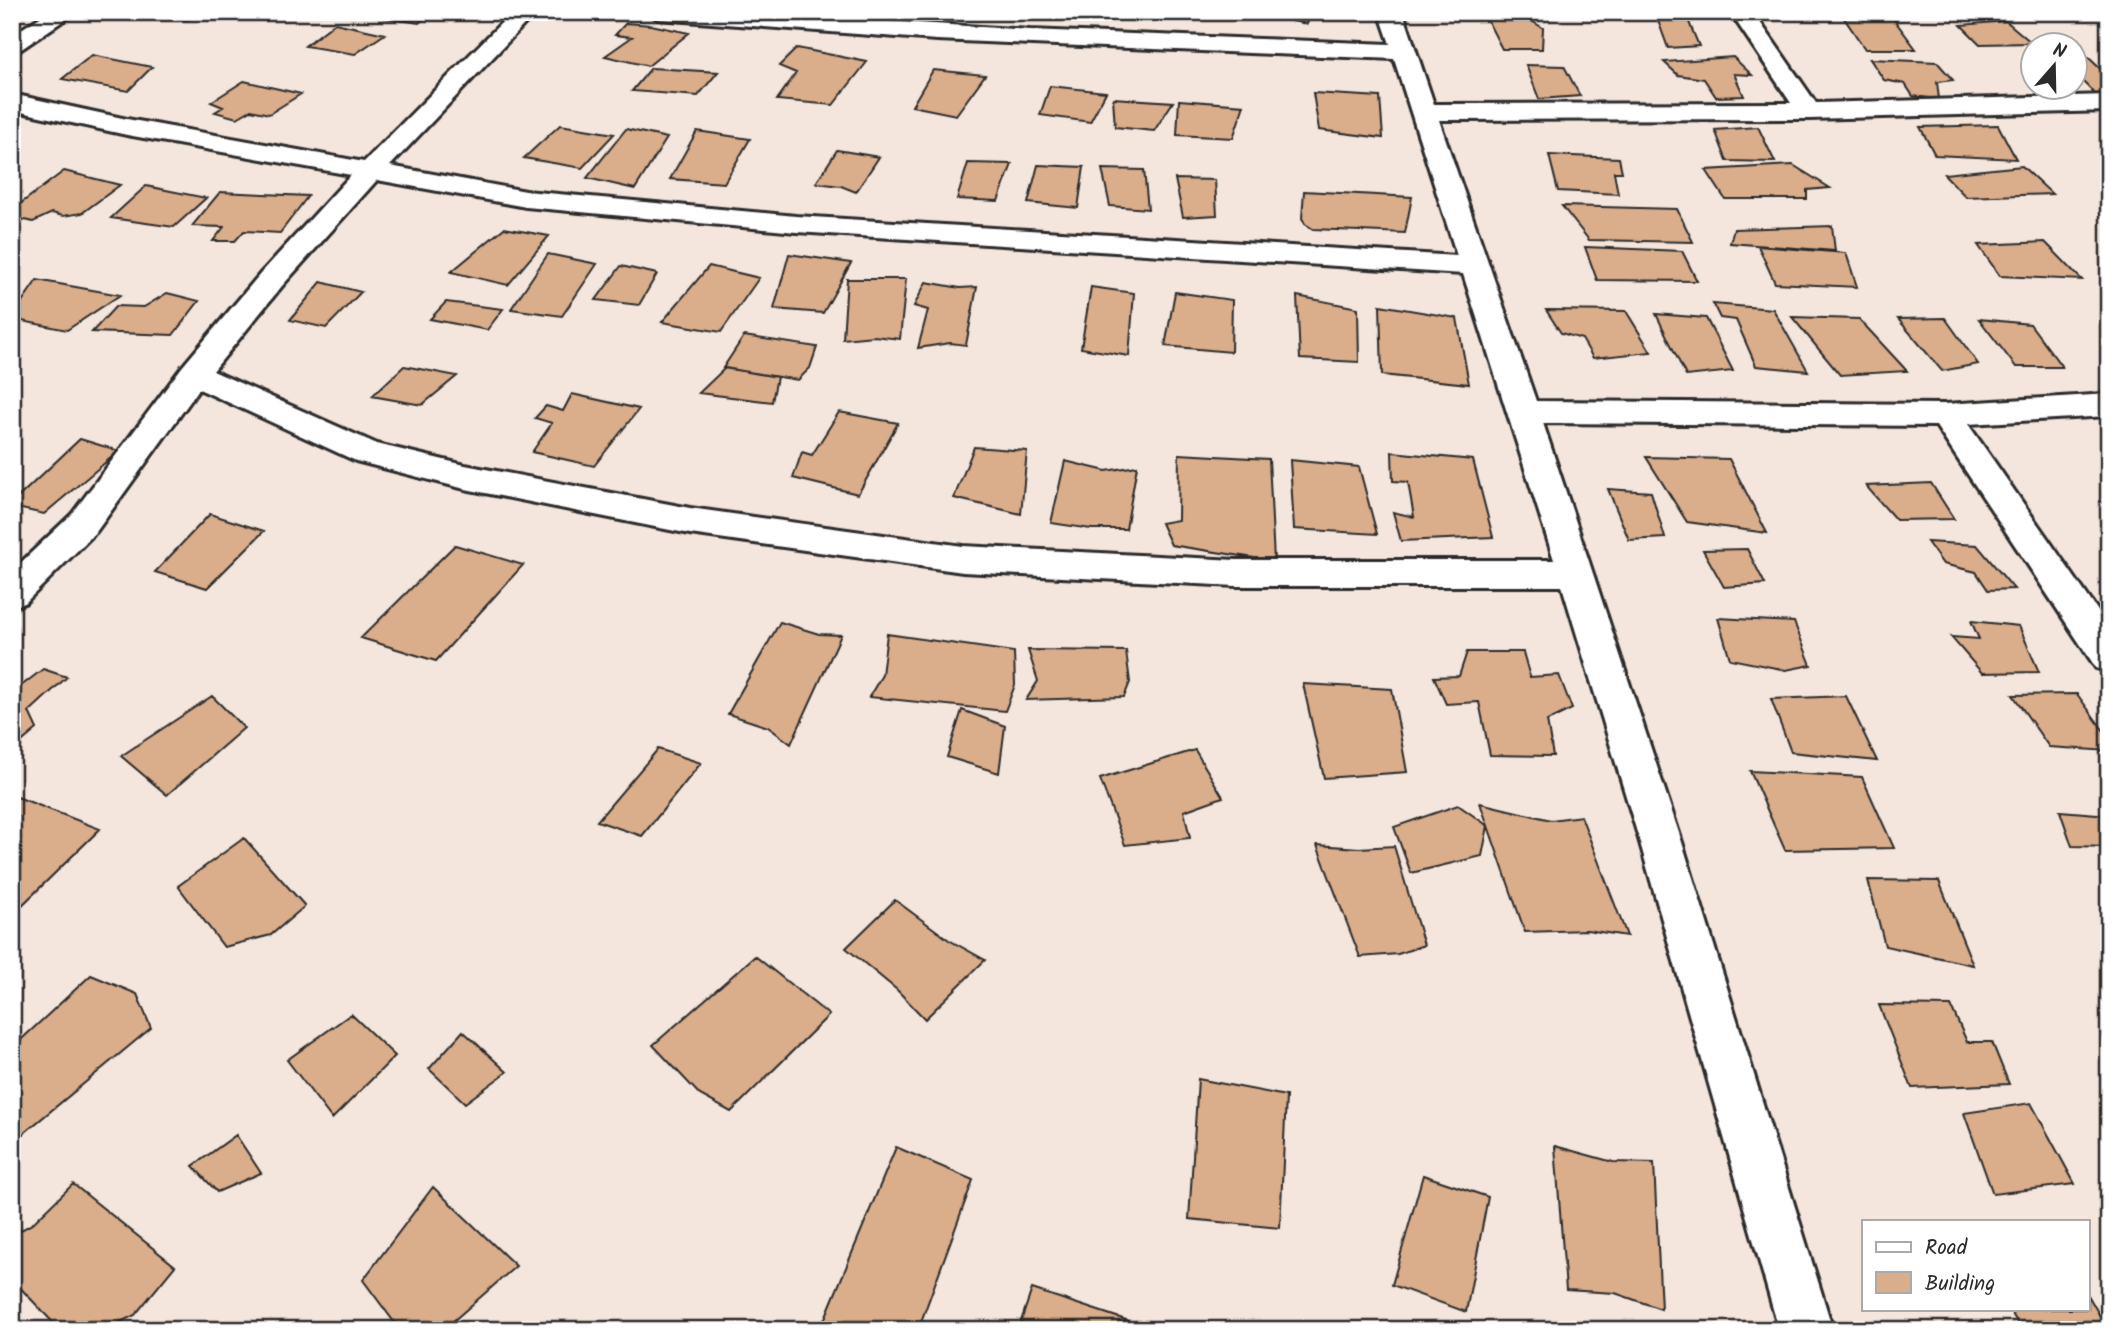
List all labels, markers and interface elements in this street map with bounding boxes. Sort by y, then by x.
north arrow [2020,32,2090,102]
text: N [2048,36,2070,68]
legend [1862,1220,2090,1310]
text: Road [1925,1232,1968,1265]
text: Building [1925,1268,1995,1301]

